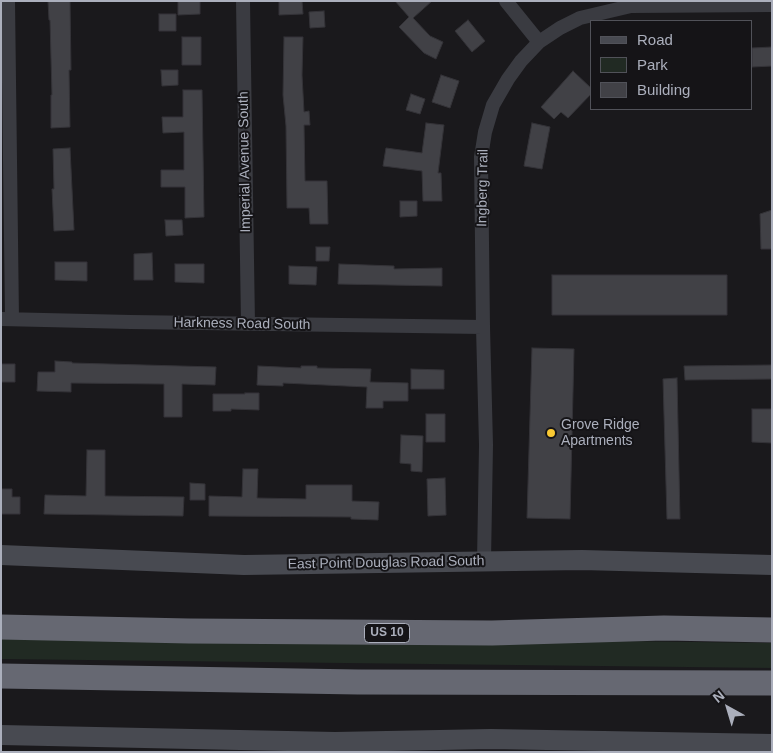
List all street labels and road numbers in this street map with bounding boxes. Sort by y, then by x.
street label: Imperial Avenue South [235,91,255,233]
street label: Ingberg Trail [474,149,492,227]
street label: Harkness Road South [173,314,311,334]
street label: East Point Douglas Road South [287,553,485,573]
road number: US 10 [364,624,410,642]

